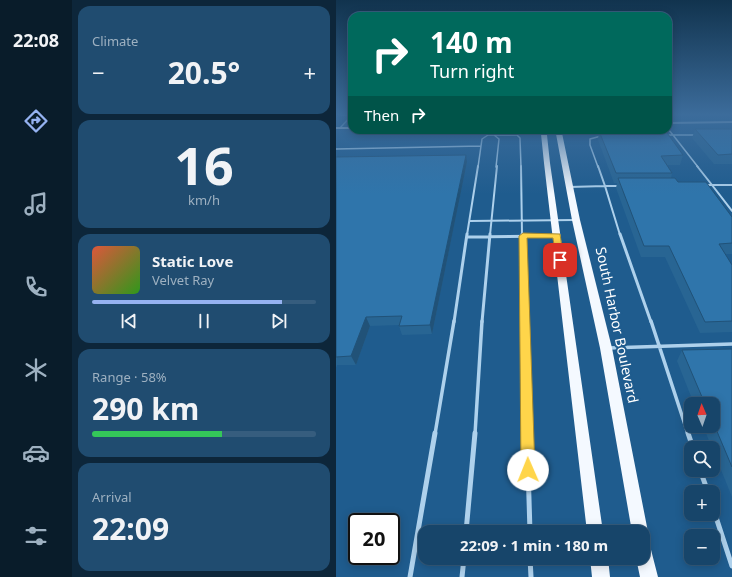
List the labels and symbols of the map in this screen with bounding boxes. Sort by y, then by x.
pin [543,243,577,277]
street label: South Harbor Boulevard [592,245,643,405]
north arrow [684,397,720,433]
position arrow [507,449,549,491]
speed limit sign: 20 [348,513,400,565]

